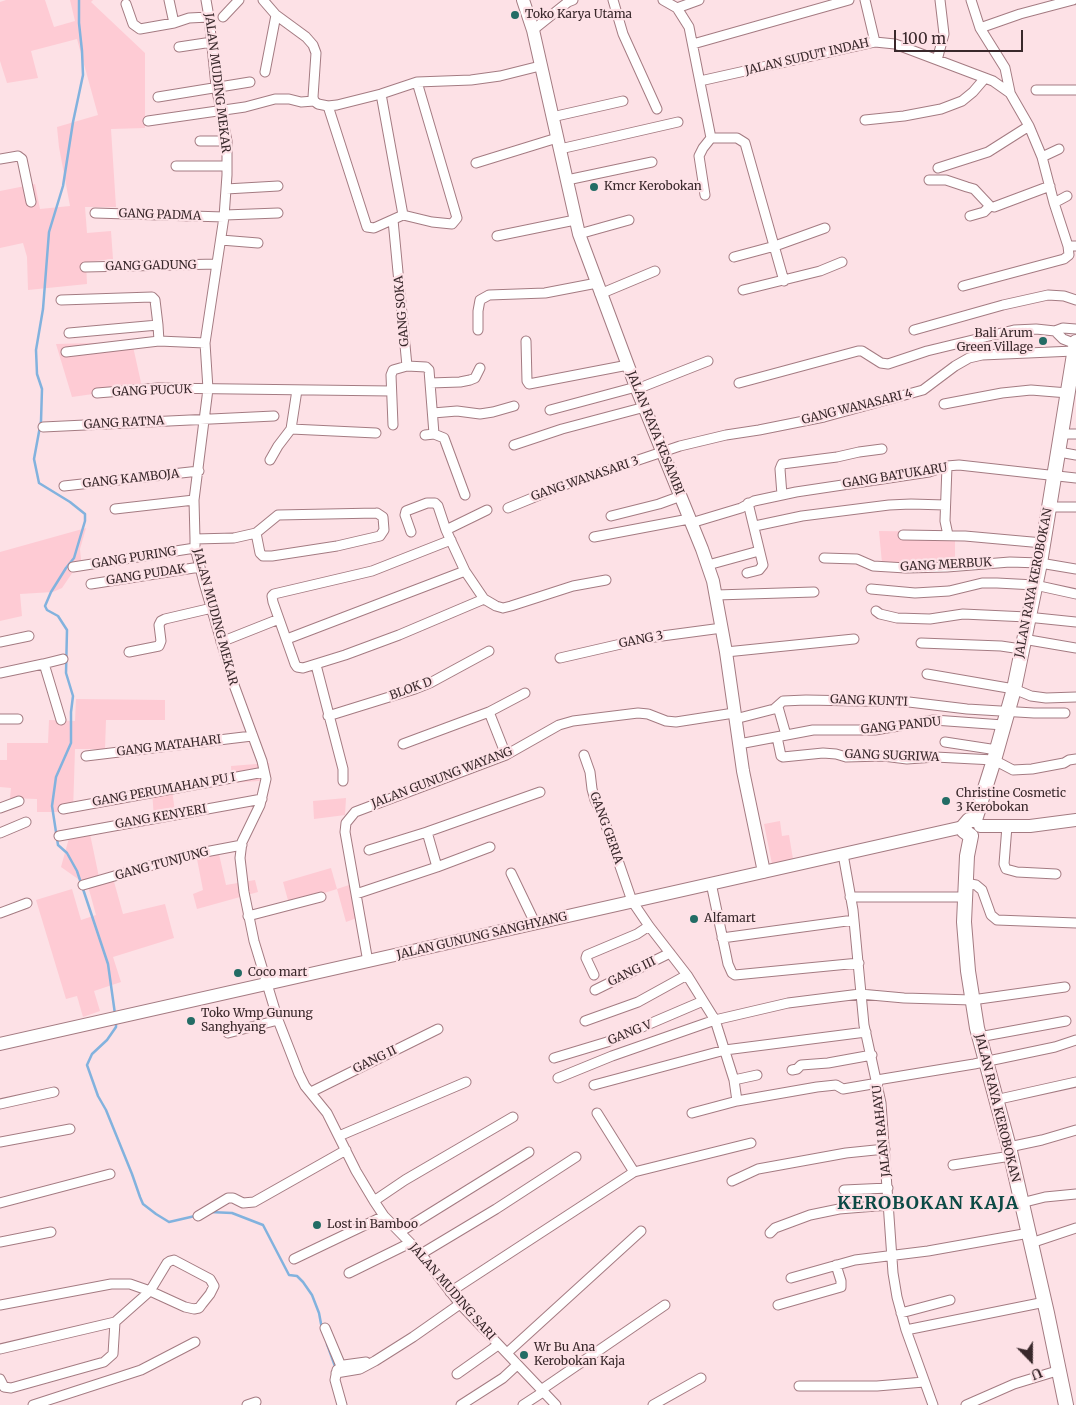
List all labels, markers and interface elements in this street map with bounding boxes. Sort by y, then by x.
place label: Toko Karya Utama [525,8,632,22]
marker: Toko Karya Utama [509,9,521,21]
street label: JALAN MUDING MEKAR [201,12,233,154]
scale bar [896,20,1025,52]
text: 100 m [902,29,946,48]
street label: JALAN SUDUT INDAH [744,36,870,78]
place label: Kmcr Kerobokan [604,180,702,194]
marker: Kmcr Kerobokan [588,181,600,193]
street label: GANG PADMA [118,206,202,224]
street label: GANG GADUNG [105,258,197,274]
street label: GANG SOKA [392,275,412,347]
place label: Bali Arum Green Village [957,327,1033,355]
marker: Bali Arum Green Village [1037,335,1049,347]
street label: JALAN RAYA KESAMBI [624,369,686,497]
street label: GANG PUCUK [112,382,192,400]
street label: GANG WANASARI 4 [800,386,914,428]
street label: GANG RATNA [83,414,165,432]
street label: GANG WANASARI 3 [529,454,641,504]
street label: GANG BATUKARU [842,461,948,491]
street label: GANG KAMBOJA [82,467,180,491]
street label: JALAN RAYA KEROBOKAN [1012,507,1056,659]
street label: GANG PURING [91,544,177,572]
street label: JALAN MUDING MEKAR [190,547,240,687]
street label: GANG MERBUK [900,555,992,575]
street label: GANG PUDAK [105,562,187,588]
street label: GANG 3 [618,629,664,651]
street label: BLOK D [388,675,434,703]
street label: GANG KUNTI [830,692,908,710]
street label: GANG PANDU [860,715,942,737]
street label: GANG MATAHARI [116,732,222,760]
street label: JALAN GUNUNG WAYANG [369,744,515,812]
street label: GANG SUGRIWA [844,747,940,765]
street label: GANG PERUMAHAN PU I [91,770,237,810]
place label: Christine Cosmetic 3 Kerobokan [956,787,1066,815]
street label: GANG GERIA [586,790,626,866]
marker: Christine Cosmetic 3 Kerobokan [940,795,952,807]
street label: GANG KENYERI [114,802,208,832]
street label: GANG TUNJUNG [114,845,210,883]
street label: JALAN GUNUNG SANGHYANG [395,909,569,963]
place label: Alfamart [704,912,756,926]
marker: Alfamart [688,913,700,925]
street label: GANG III [606,954,658,990]
place label: Coco mart [248,966,307,980]
marker: Coco mart [232,967,244,979]
place label: Toko Wmp Gunung Sanghyang [201,1007,313,1035]
marker: Toko Wmp Gunung Sanghyang [185,1015,197,1027]
street label: GANG V [606,1018,654,1048]
street label: JALAN RAYA KEROBOKAN [972,1032,1022,1184]
street label: GANG II [351,1043,399,1077]
street label: JALAN RAHAYU [870,1084,894,1178]
district label: KEROBOKAN KAJA [835,1193,1021,1215]
place label: Lost in Bamboo [327,1218,418,1232]
marker: Lost in Bamboo [311,1219,323,1231]
street label: JALAN MUDING SARI [406,1241,498,1343]
north arrow [1006,1335,1056,1385]
place label: Wr Bu Ana Kerobokan Kaja [534,1341,625,1369]
marker: Wr Bu Ana Kerobokan Kaja [518,1349,530,1361]
text: U [1028,1364,1045,1384]

